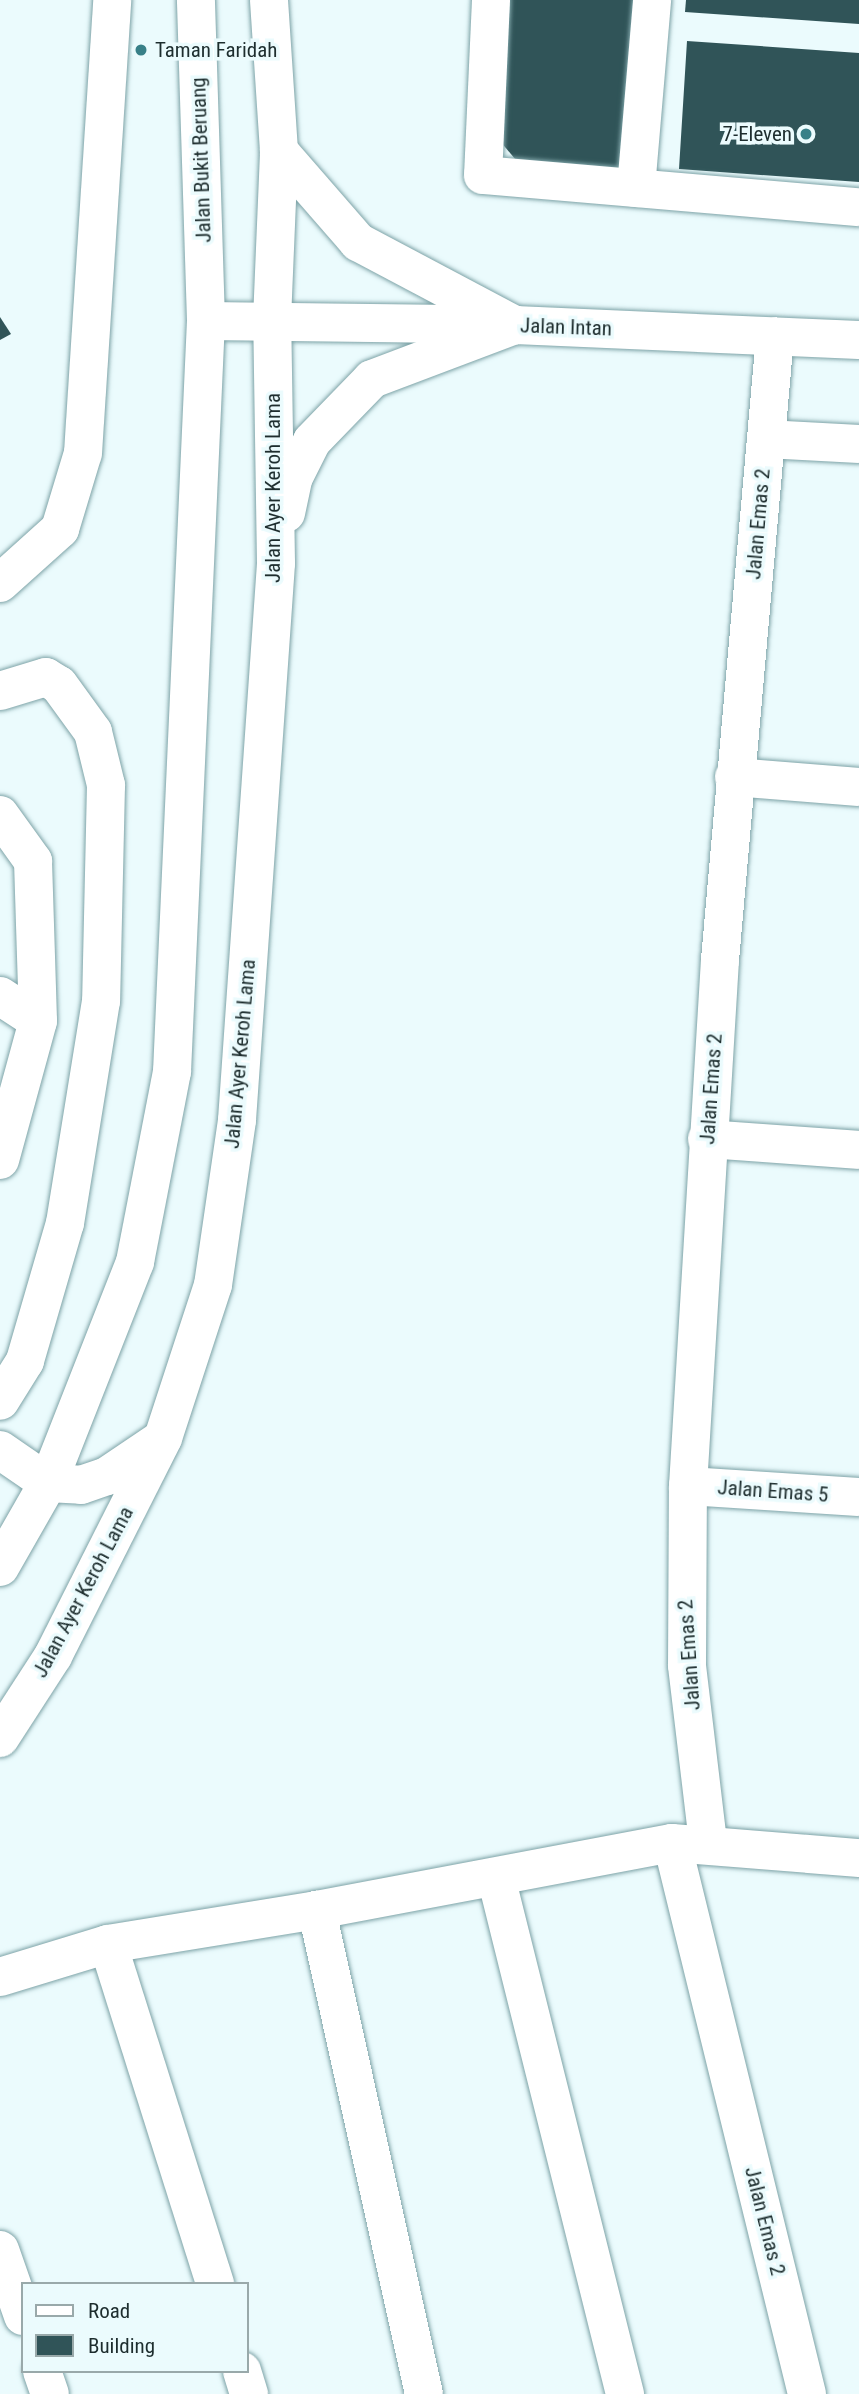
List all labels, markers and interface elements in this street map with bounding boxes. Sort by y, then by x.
place label: Taman Faridah [155,37,277,63]
marker: Taman Faridah [133,42,149,58]
street label: Jalan Bukit Beruang [186,77,216,243]
place label: 7-Eleven [723,121,792,147]
marker: 7-Eleven [798,126,814,142]
street label: Jalan Intan [520,313,612,341]
street label: Jalan Ayer Keroh Lama [260,393,286,583]
street label: Jalan Emas 2 [741,468,775,580]
street label: Jalan Ayer Keroh Lama [219,958,261,1150]
street label: Jalan Emas 2 [695,1033,727,1145]
street label: Jalan Emas 5 [717,1475,829,1507]
street label: Jalan Ayer Keroh Lama [27,1502,139,1682]
street label: Jalan Emas 2 [673,1599,705,1711]
street label: Jalan Emas 2 [739,2164,791,2278]
legend [21,2282,248,2373]
text: Road [88,2299,130,2323]
text: Building [88,2334,155,2358]

